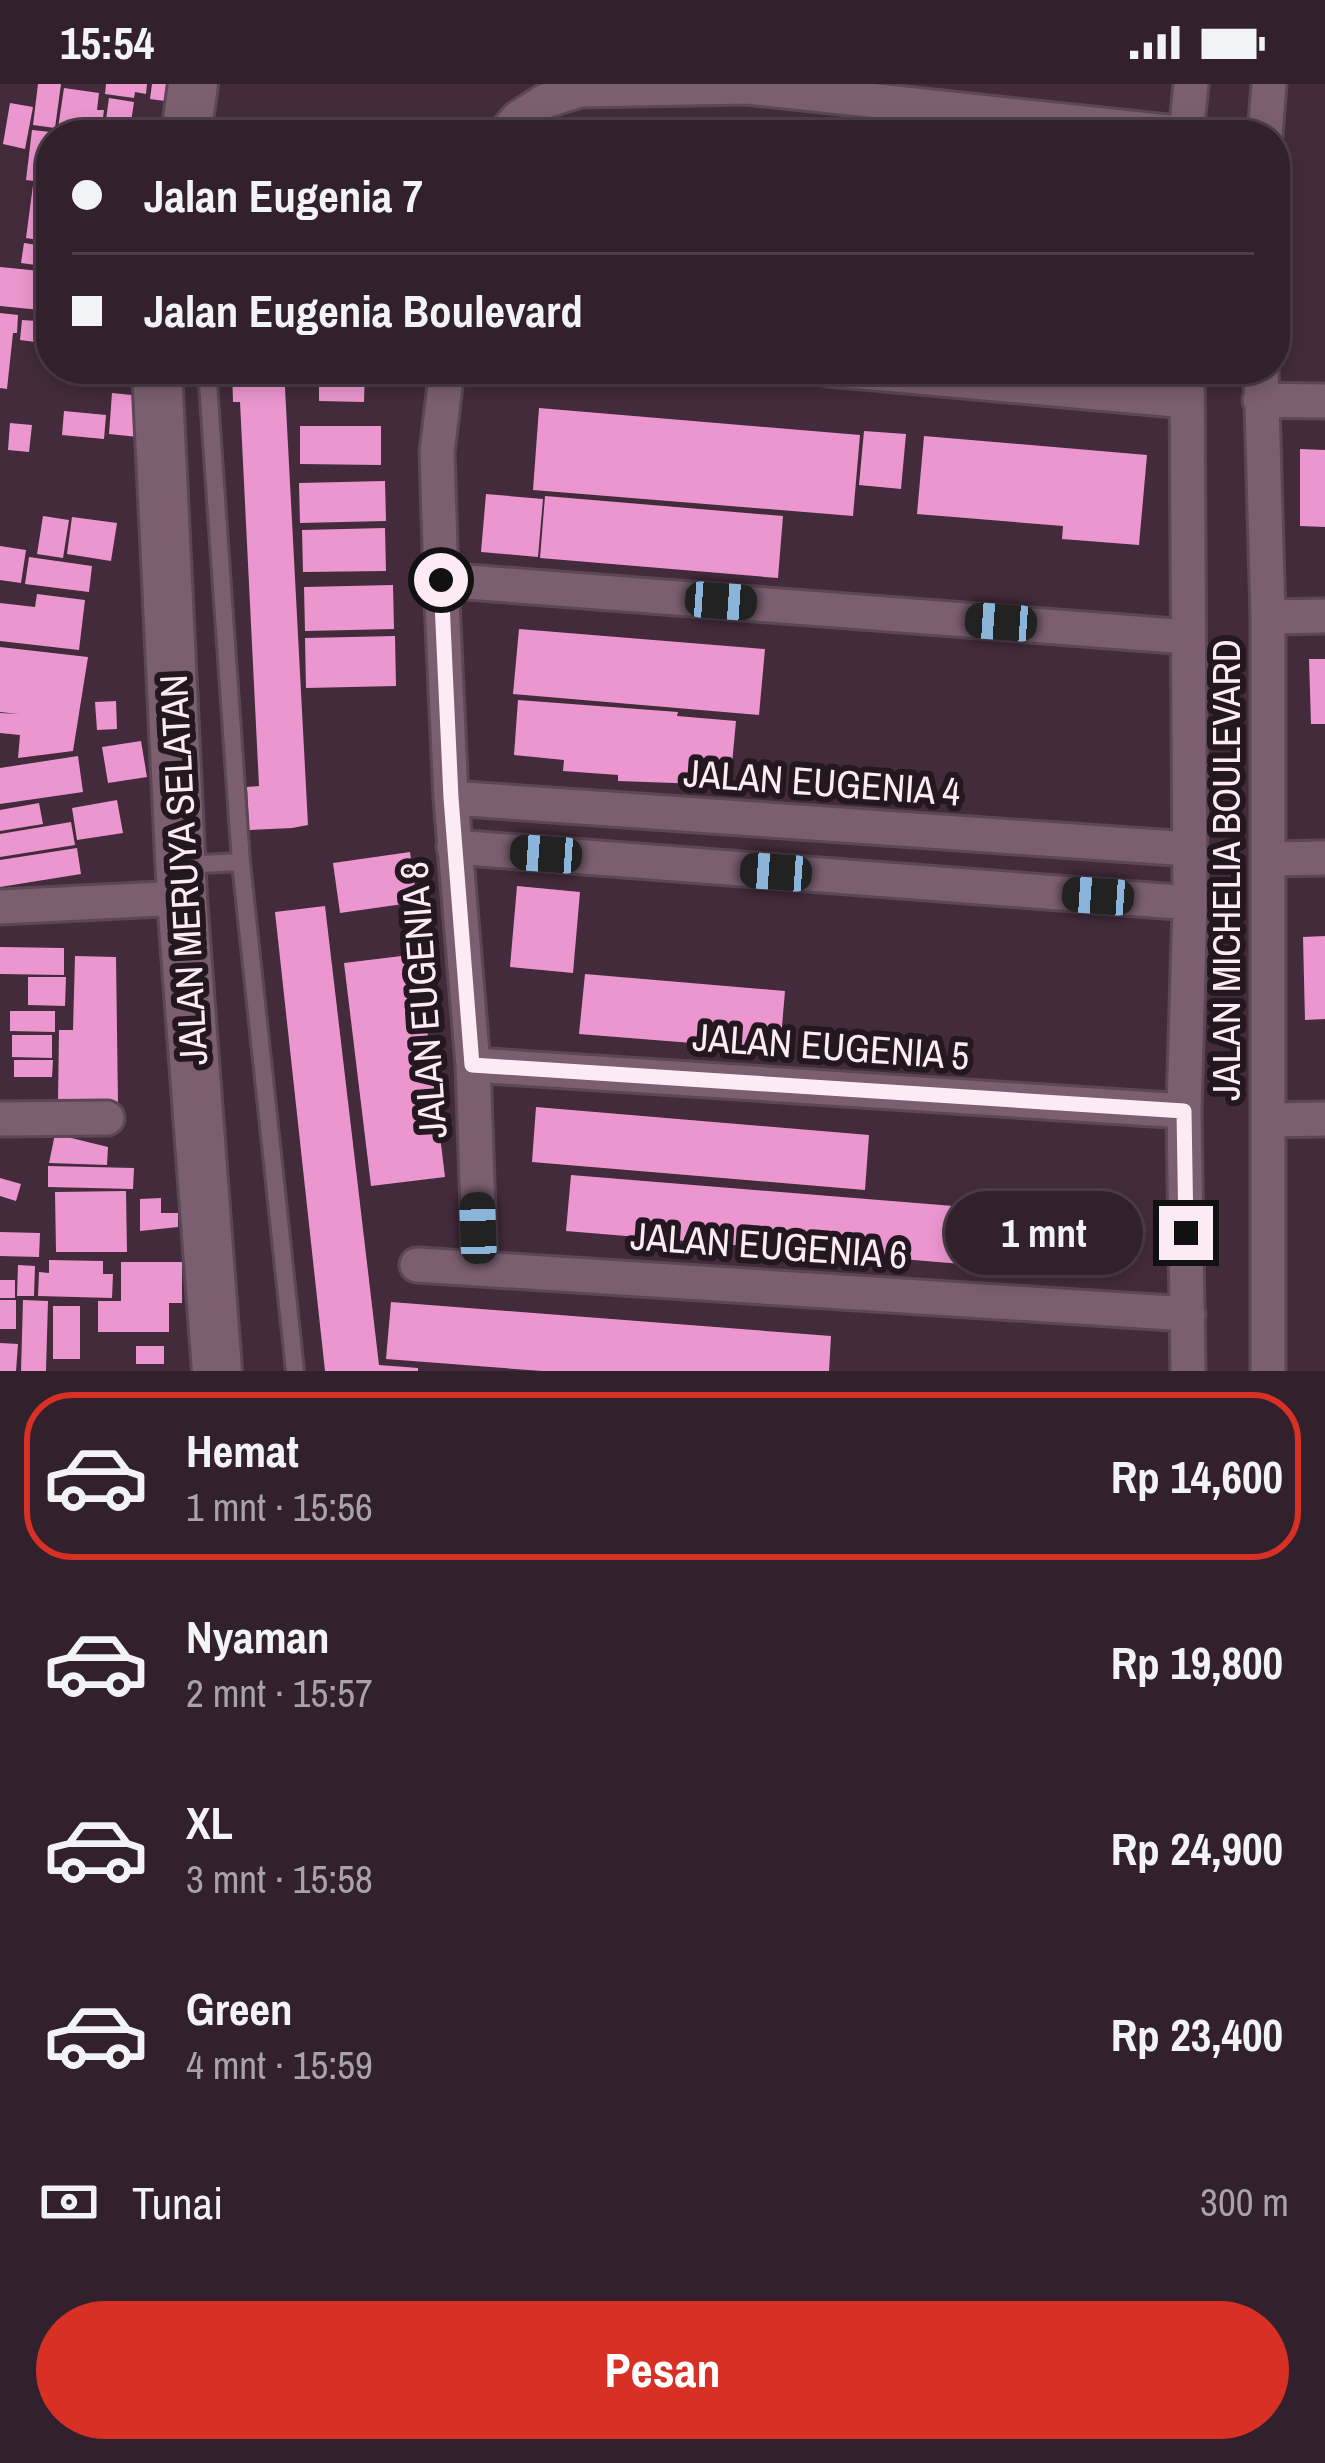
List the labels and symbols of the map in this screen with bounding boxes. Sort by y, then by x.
route start [414,553,468,607]
car [684,581,758,621]
car [964,602,1038,642]
street label: JALAN MICHELIA BOULEVARD [1200,639,1252,1101]
street label: JALAN MERUYA SELATAN [147,673,219,1067]
street label: JALAN EUGENIA 4 [682,746,962,818]
car [509,834,583,874]
car [739,852,813,892]
street label: JALAN EUGENIA 8 [387,860,459,1140]
car [1061,876,1135,916]
street label: JALAN EUGENIA 5 [691,1010,971,1082]
car [459,1191,497,1265]
callout: 1 mnt [946,1191,1144,1275]
route end [1159,1206,1213,1260]
street label: JALAN EUGENIA 6 [629,1209,909,1281]

